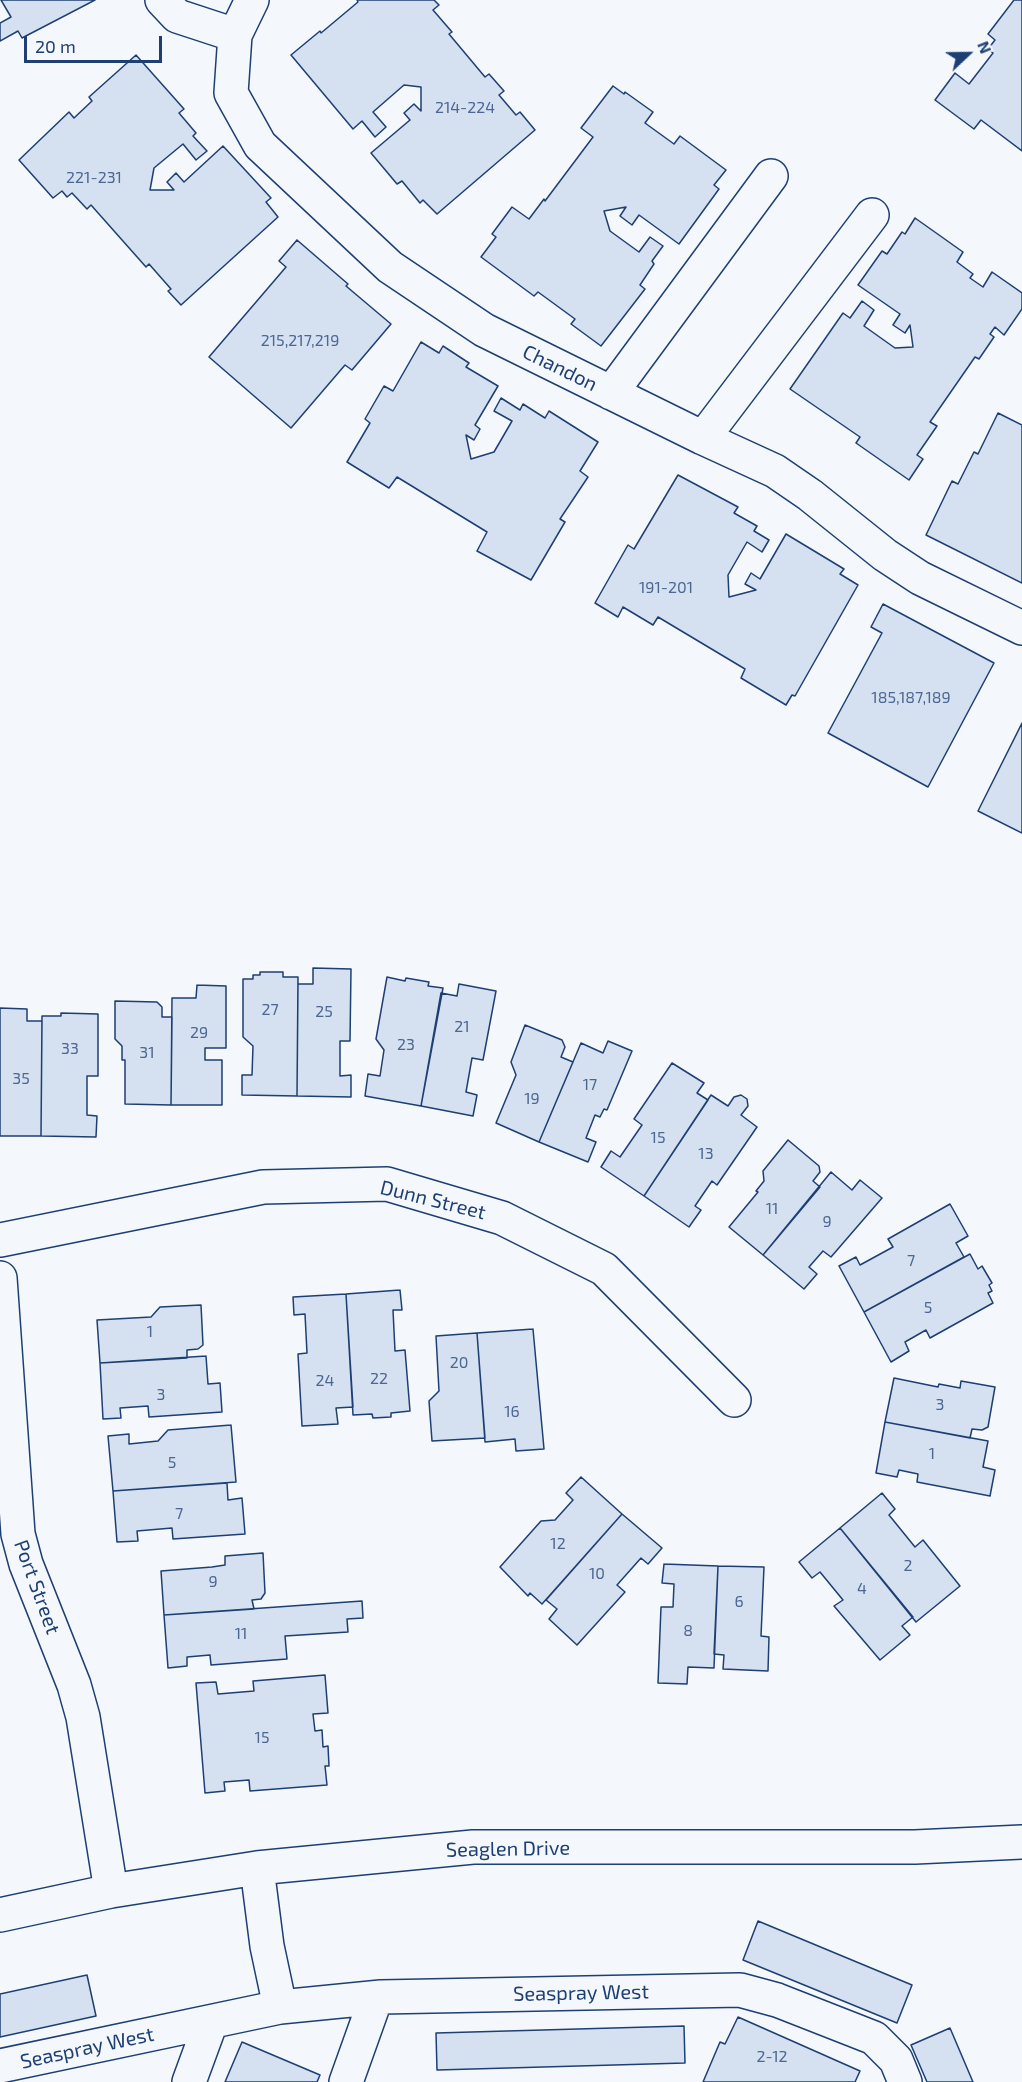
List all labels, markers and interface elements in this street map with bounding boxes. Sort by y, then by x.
scale bar [27,24,165,62]
north arrow [938,24,998,84]
text: 20 m [35,35,76,57]
text: N [974,38,996,56]
house number: 214-224 [435,98,495,118]
house number: 221-231 [66,168,122,188]
house number: 215,217,219 [261,331,339,351]
street label: Chandon [519,340,601,396]
house number: 191-201 [639,578,693,598]
house number: 185,187,189 [871,688,951,708]
house number: 27 [261,1000,279,1020]
house number: 25 [315,1002,333,1022]
house number: 21 [454,1017,470,1037]
house number: 29 [190,1023,208,1043]
house number: 23 [397,1035,415,1055]
house number: 33 [61,1039,79,1059]
house number: 31 [139,1043,155,1063]
house number: 35 [12,1069,30,1089]
house number: 17 [583,1075,597,1095]
house number: 19 [524,1089,540,1109]
house number: 15 [651,1128,665,1148]
house number: 13 [698,1144,714,1164]
street label: Dunn Street [378,1175,488,1225]
house number: 11 [766,1199,778,1219]
house number: 9 [822,1212,832,1232]
house number: 7 [907,1251,915,1271]
house number: 5 [924,1298,932,1318]
house number: 1 [147,1322,153,1342]
house number: 20 [450,1353,468,1373]
house number: 22 [370,1369,388,1389]
house number: 24 [316,1371,334,1391]
house number: 3 [157,1385,165,1405]
house number: 3 [936,1395,944,1415]
house number: 16 [504,1402,520,1422]
house number: 1 [929,1444,935,1464]
house number: 5 [168,1453,176,1473]
house number: 7 [175,1504,183,1524]
house number: 12 [550,1534,566,1554]
street label: Port Street [9,1537,65,1637]
house number: 2 [904,1556,912,1576]
house number: 10 [589,1564,605,1584]
house number: 9 [208,1572,218,1592]
house number: 4 [857,1579,867,1599]
house number: 6 [734,1592,744,1612]
house number: 8 [683,1621,693,1641]
house number: 11 [235,1624,247,1644]
house number: 15 [255,1728,269,1748]
street label: Seaglen Drive [446,1836,570,1862]
street label: Seaspray West [513,1980,649,2006]
street label: Seaspray West [18,2022,156,2074]
house number: 2-12 [756,2047,788,2067]

